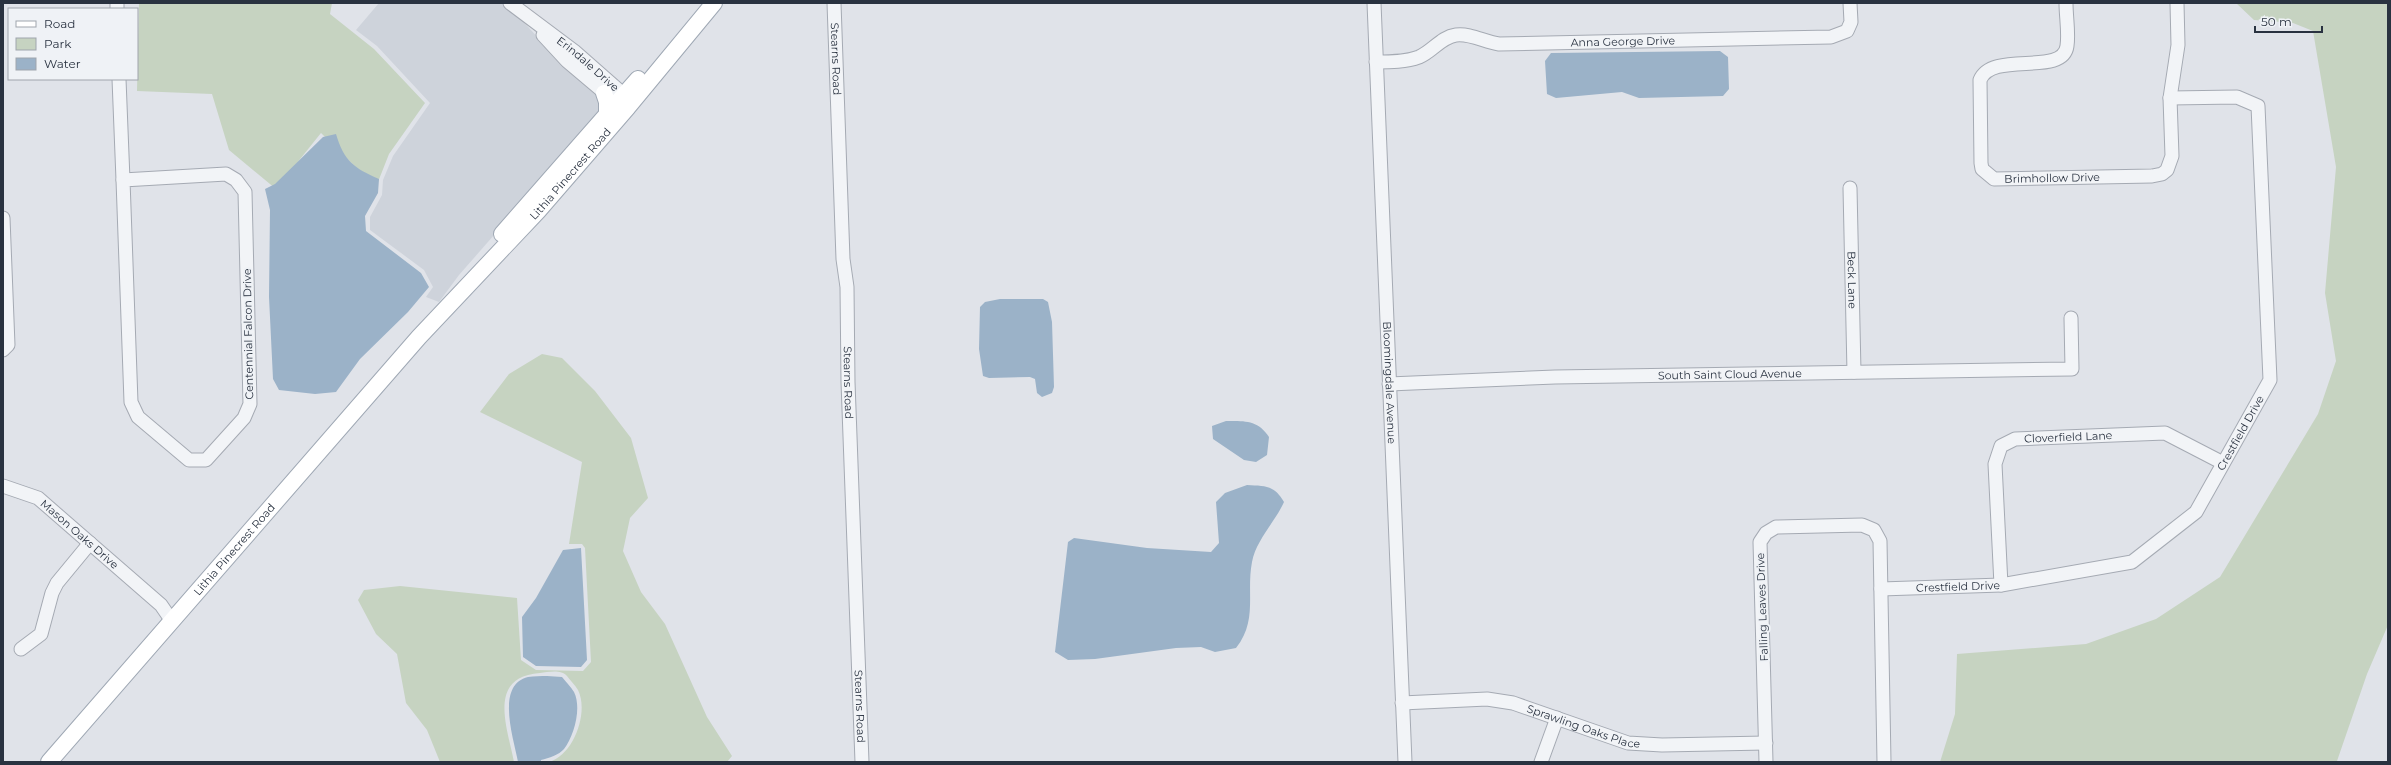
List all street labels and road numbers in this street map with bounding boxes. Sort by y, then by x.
street label: Stearns Road [828,22,844,96]
street label: Anna George Drive [1570,33,1676,49]
street label: Erindale Drive [554,34,622,95]
street label: Lithia Pinecrest Road [526,125,614,223]
street label: Brimhollow Drive [2004,170,2100,186]
street label: Beck Lane [1844,251,1860,309]
street label: Centennial Falcon Drive [240,268,256,400]
street label: Bloomingdale Avenue [1380,321,1399,445]
street label: Stearns Road [841,346,856,419]
street label: South Saint Cloud Avenue [1658,366,1802,382]
street label: Crestfield Drive [2214,393,2267,473]
street label: Cloverfield Lane [2024,428,2113,446]
street label: Mason Oaks Drive [38,496,122,572]
street label: Lithia Pinecrest Road [190,500,278,598]
street label: Falling Leaves Drive [1753,552,1771,662]
street label: Crestfield Drive [1916,578,2001,595]
street label: Stearns Road [852,670,868,743]
street label: Sprawling Oaks Place [1525,701,1641,751]

